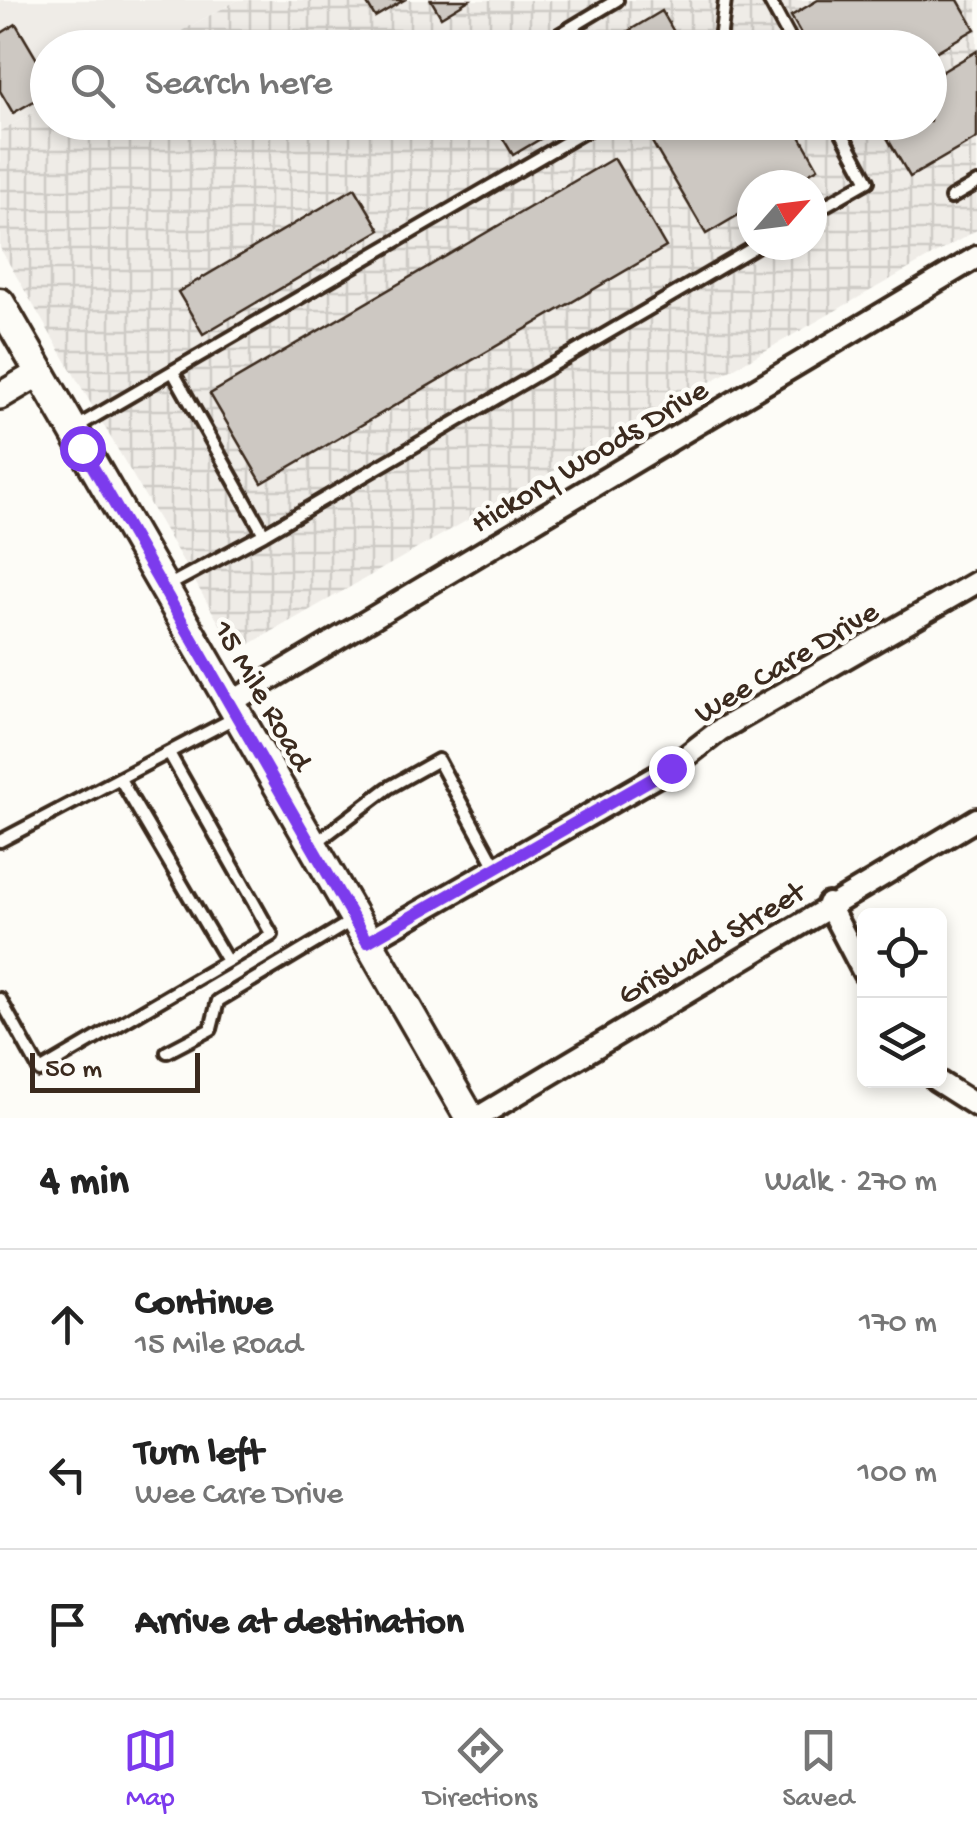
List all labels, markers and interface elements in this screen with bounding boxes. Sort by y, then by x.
search box [30,30,947,140]
icon: search [65,58,120,113]
text: Search here [145,63,332,107]
north arrow [737,170,827,260]
street label: Hickory Woods Drive [465,372,716,544]
route start [60,426,106,472]
street label: Wee Care Drive [689,594,887,734]
street label: 15 Mile Road [202,614,320,780]
route end [649,746,695,792]
street label: Griswald Street [612,873,816,1016]
map controls [857,908,947,1088]
button: locate [857,908,947,998]
button: layers [857,998,947,1088]
scale bar [30,1048,200,1092]
text: 50 m [45,1054,102,1087]
text: 4 min [40,1159,129,1208]
text: Walk · 270 m [765,1164,937,1202]
text: Continue [135,1283,273,1327]
icon: ahead [40,1297,95,1352]
text: 170 m [859,1305,937,1343]
text: 15 Mile Road [135,1327,303,1365]
text: Turn left [135,1433,263,1477]
icon: left [40,1447,95,1502]
text: 100 m [857,1455,937,1493]
text: Wee Care Drive [135,1477,343,1515]
icon: arrive [40,1597,95,1652]
text: Arrive at destination [135,1602,464,1646]
tab: Map [123,1723,178,1816]
tab: Directions [423,1723,537,1816]
tab: Saved [782,1723,854,1816]

